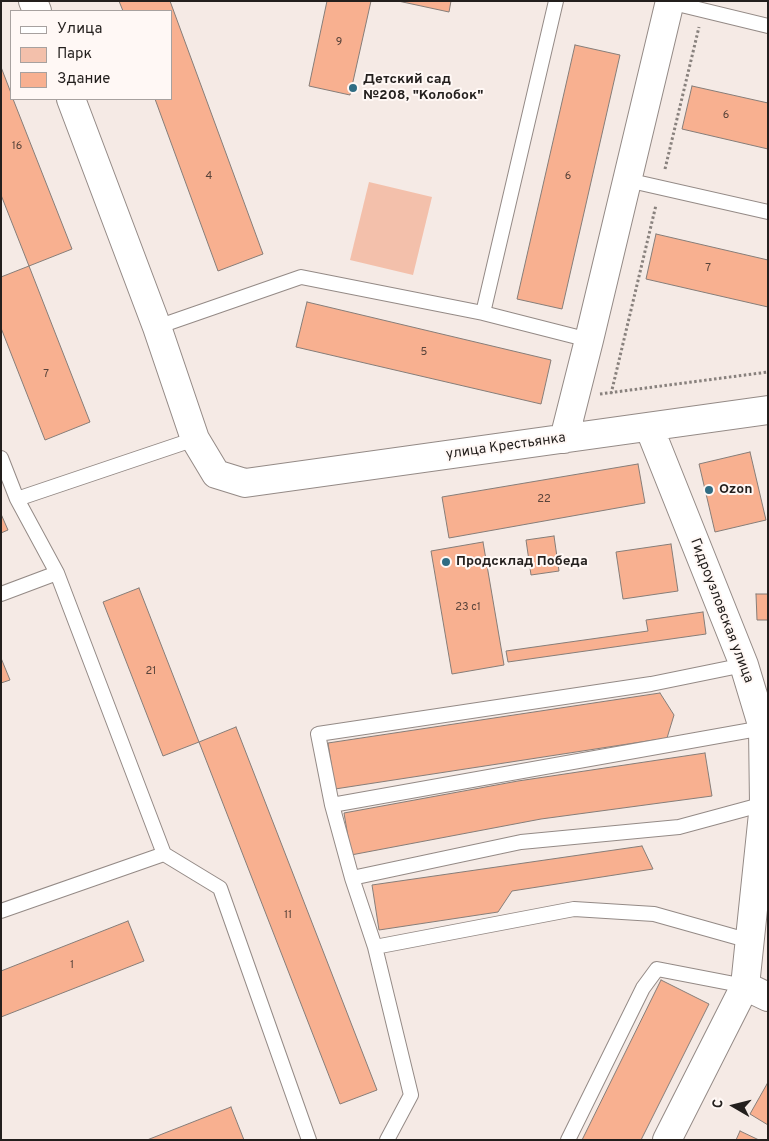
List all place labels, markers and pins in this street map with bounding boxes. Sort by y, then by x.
place label: Детский сад №208, "Колобок" [363,72,483,104]
marker: Детский сад №208, "Колобок" [347,82,359,94]
place label: Ozon [719,482,752,498]
marker: Ozon [703,484,715,496]
place label: Продсклад Победа [456,554,588,570]
marker: Продсклад Победа [440,556,452,568]

